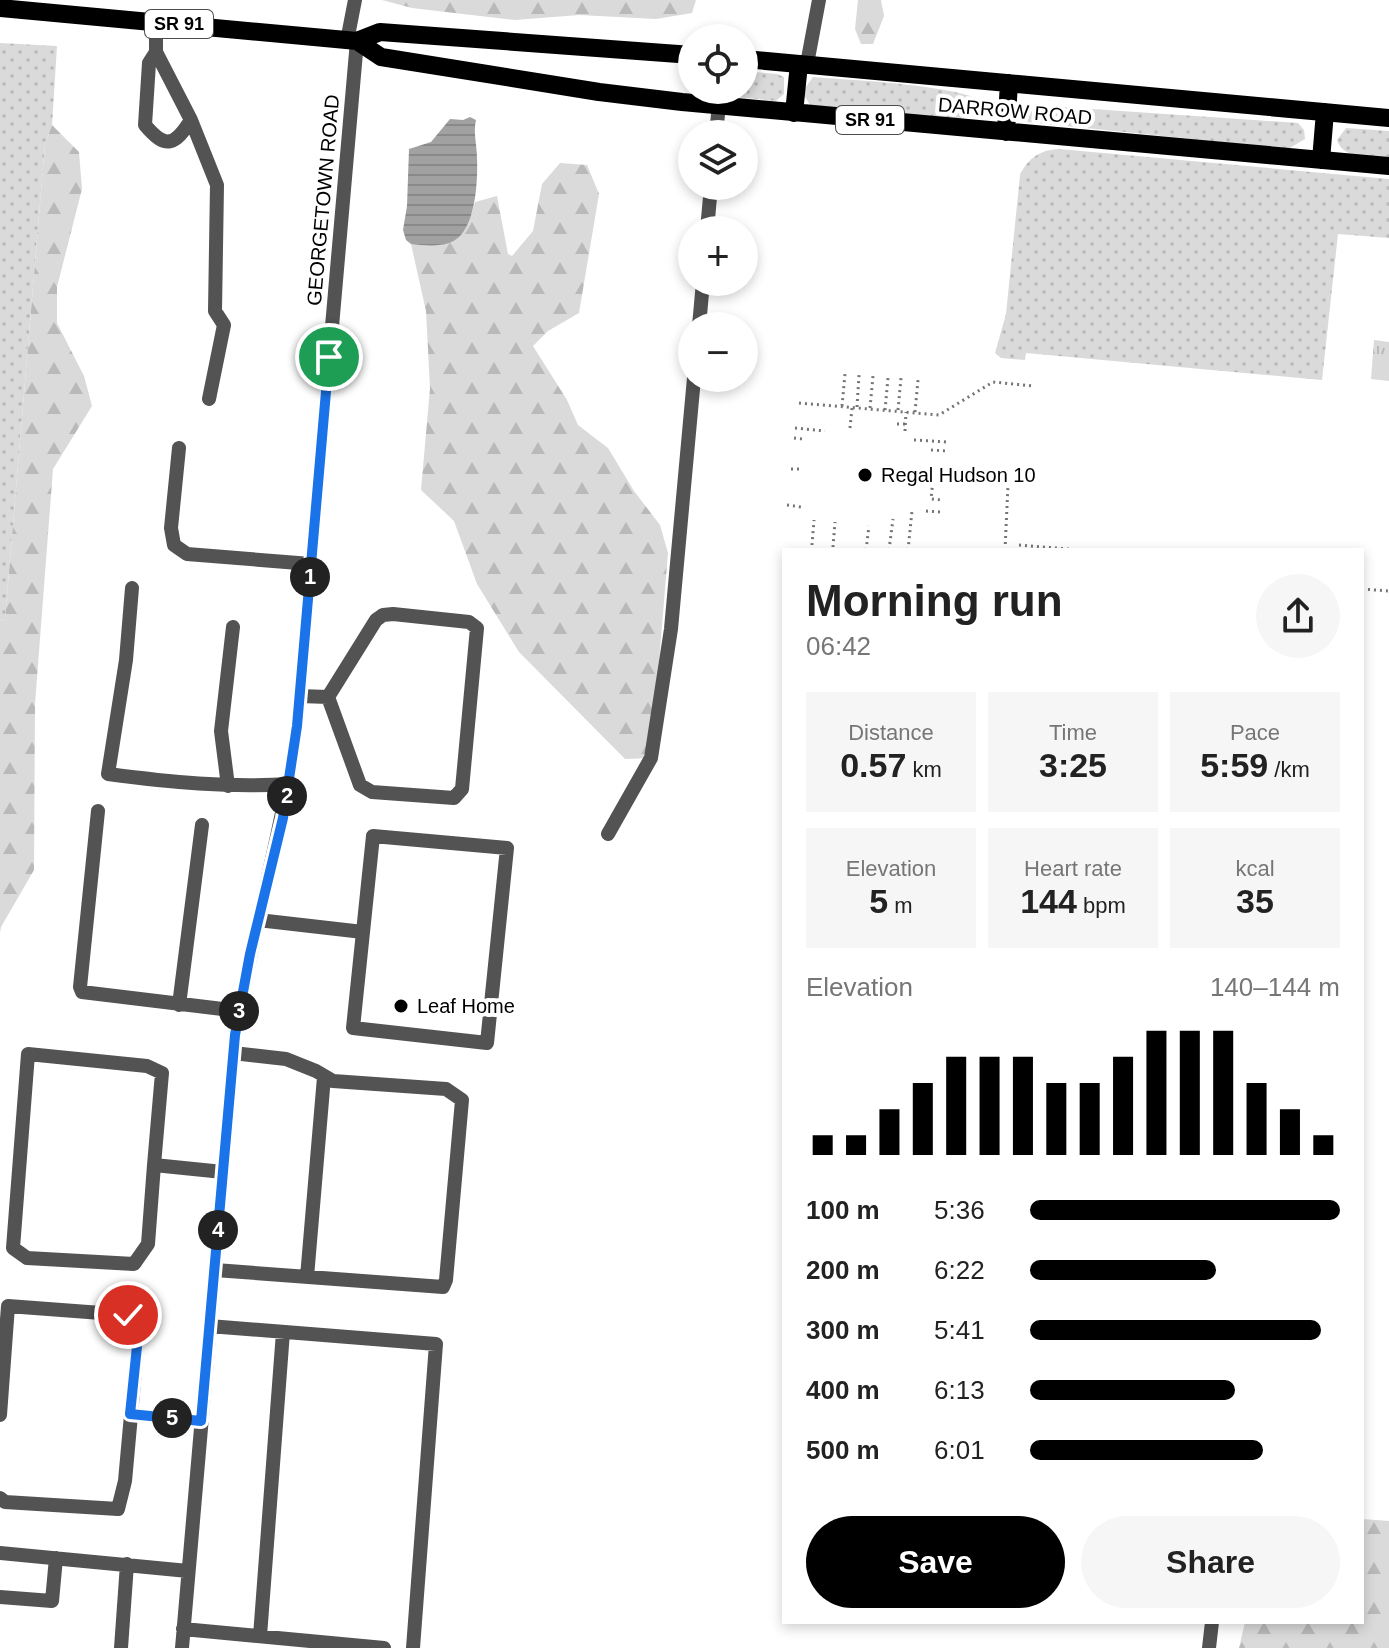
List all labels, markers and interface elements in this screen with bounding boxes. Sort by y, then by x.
road number: SR 91 [145,10,213,38]
map controls [678,24,758,392]
button: locate [678,24,758,104]
street label: DARROW ROAD [937,93,1093,129]
street label: GEORGETOWN ROAD [303,94,343,306]
road number: SR 91 [836,106,904,134]
button: layers [678,120,758,200]
button: + [678,216,758,296]
button: − [678,312,758,392]
pin [295,323,363,391]
icon: arrive [307,335,351,379]
place label: Regal Hudson 10 [881,464,1036,486]
marker: Regal Hudson 10 [856,466,874,484]
pin: 1 [290,557,330,597]
text: 1 [304,564,316,589]
button: share [1256,574,1340,658]
text: Morning run [806,576,1063,625]
text: 06:42 [806,631,871,661]
text: Distance [848,720,934,745]
text: Time [1049,720,1097,745]
text: Pace [1230,720,1280,745]
text: 0.57 [840,746,906,784]
text: 3:25 [1039,746,1107,784]
text: 5:59 [1200,746,1268,784]
text: km [906,757,942,782]
text: /km [1268,757,1310,782]
pin: 2 [267,776,307,816]
text: 2 [281,783,293,808]
text: Elevation [846,856,936,881]
text: Heart rate [1024,856,1122,881]
text: kcal [1235,856,1275,881]
text: 5 [869,882,888,920]
text: 144 [1020,882,1077,920]
text: 35 [1236,882,1274,920]
text: m [888,893,913,918]
text: bpm [1077,893,1126,918]
text: Elevation [806,972,913,1002]
text: 140–144 m [1210,972,1340,1002]
pin: 3 [219,991,259,1031]
place label: Leaf Home [417,995,515,1017]
marker: Leaf Home [392,997,410,1015]
text: 3 [233,998,245,1023]
text: 100 m [806,1195,880,1225]
text: 5:36 [934,1195,985,1225]
pin: 4 [198,1210,238,1250]
text: 4 [212,1217,224,1242]
text: 200 m [806,1255,880,1285]
text: 6:22 [934,1255,985,1285]
pin [94,1281,162,1349]
icon: check [106,1293,150,1337]
text: 300 m [806,1315,880,1345]
text: 5:41 [934,1315,985,1345]
text: 400 m [806,1375,880,1405]
text: 6:13 [934,1375,985,1405]
pin: 5 [152,1398,192,1438]
text: 5 [166,1405,178,1430]
text: 500 m [806,1435,880,1465]
text: 6:01 [934,1435,985,1465]
button: Save [806,1516,1065,1608]
button: Share [1081,1516,1340,1608]

